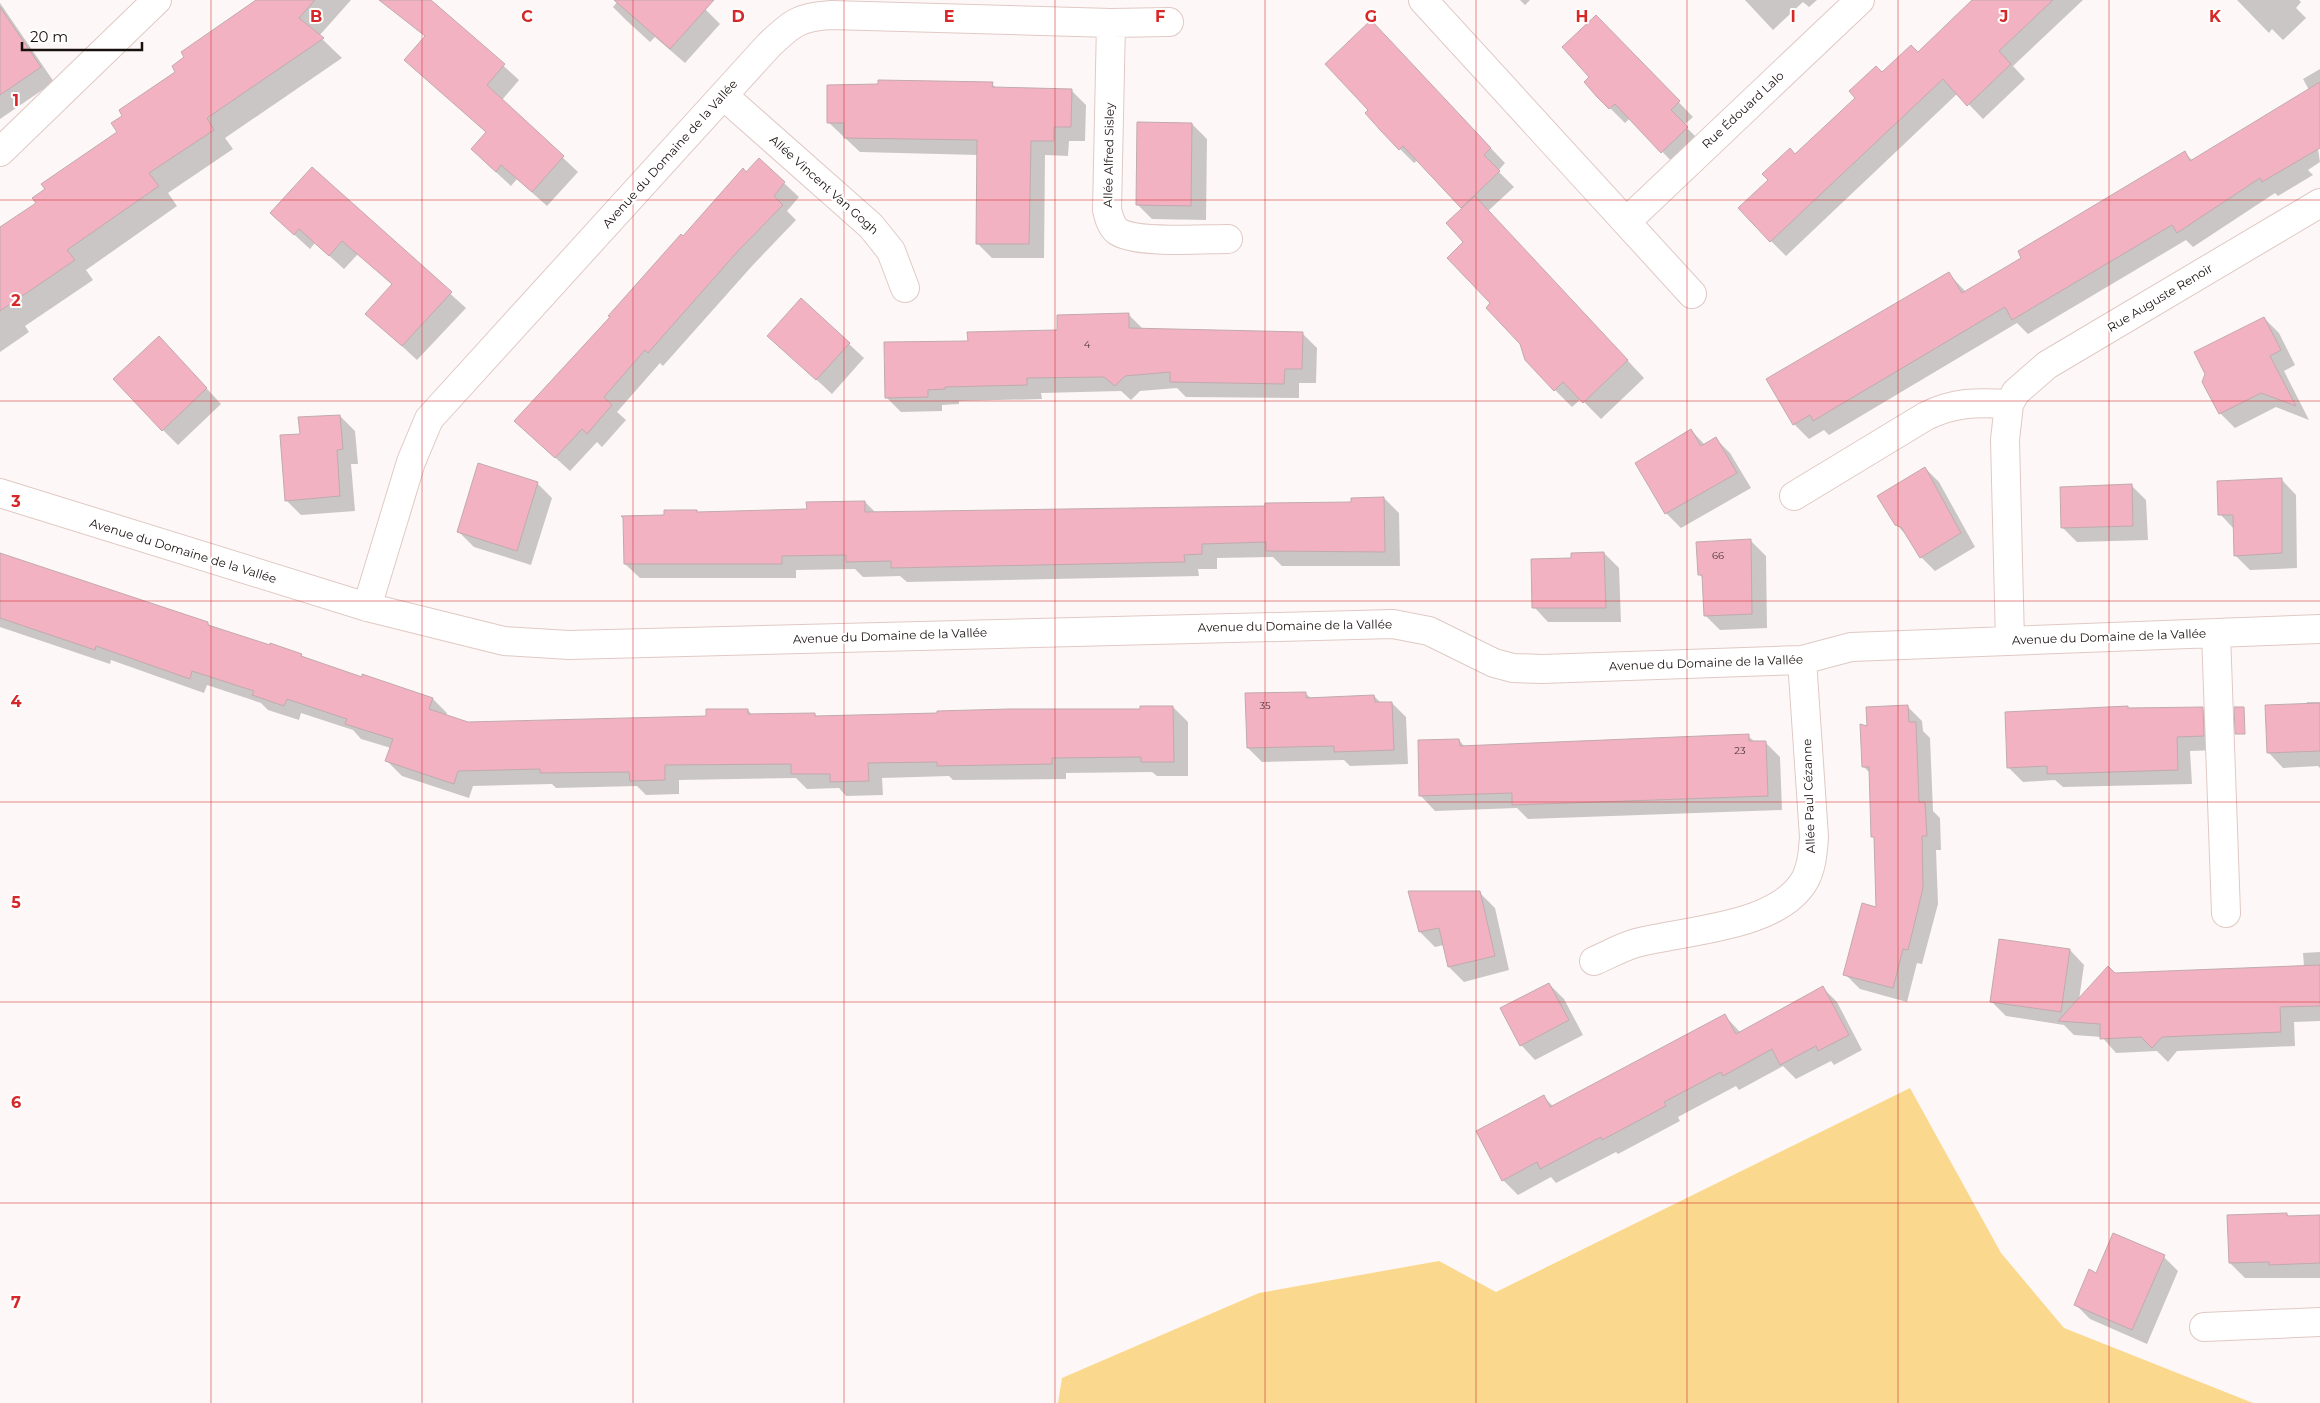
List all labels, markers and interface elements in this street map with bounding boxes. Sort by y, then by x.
text: B [310,7,322,26]
text: C [521,7,533,26]
text: D [731,7,745,26]
text: E [944,7,954,26]
text: F [1155,7,1165,26]
text: G [1365,7,1377,26]
text: H [1576,7,1588,26]
text: I [1790,7,1796,26]
text: J [1999,7,2008,26]
text: K [2209,7,2222,26]
scale bar [22,20,142,52]
text: 20 m [30,27,68,46]
street label: Rue Édouard Lalo [1699,68,1787,152]
street label: Avenue du Domaine de la Vallée [599,76,740,231]
text: 1 [13,91,19,110]
street label: Allée Alfred Sisley [1100,102,1117,208]
street label: Allée Vincent Van Gogh [767,132,882,238]
street label: Rue Auguste Renoir [2104,260,2215,335]
text: 2 [11,291,21,310]
house number: 4 [1084,338,1091,351]
text: 3 [10,492,21,511]
street label: Avenue du Domaine de la Vallée [88,515,278,586]
house number: 66 [1712,549,1724,562]
street label: Avenue du Domaine de la Vallée [1198,616,1392,635]
street label: Avenue du Domaine de la Vallée [793,625,987,646]
street label: Avenue du Domaine de la Vallée [2012,626,2206,647]
street label: Avenue du Domaine de la Vallée [1609,652,1803,673]
text: 4 [10,692,22,711]
house number: 35 [1259,699,1271,712]
street label: Allée Paul Cézanne [1799,738,1818,854]
house number: 23 [1734,744,1746,757]
text: 5 [11,893,21,912]
text: 6 [11,1093,21,1112]
text: 7 [11,1293,21,1312]

